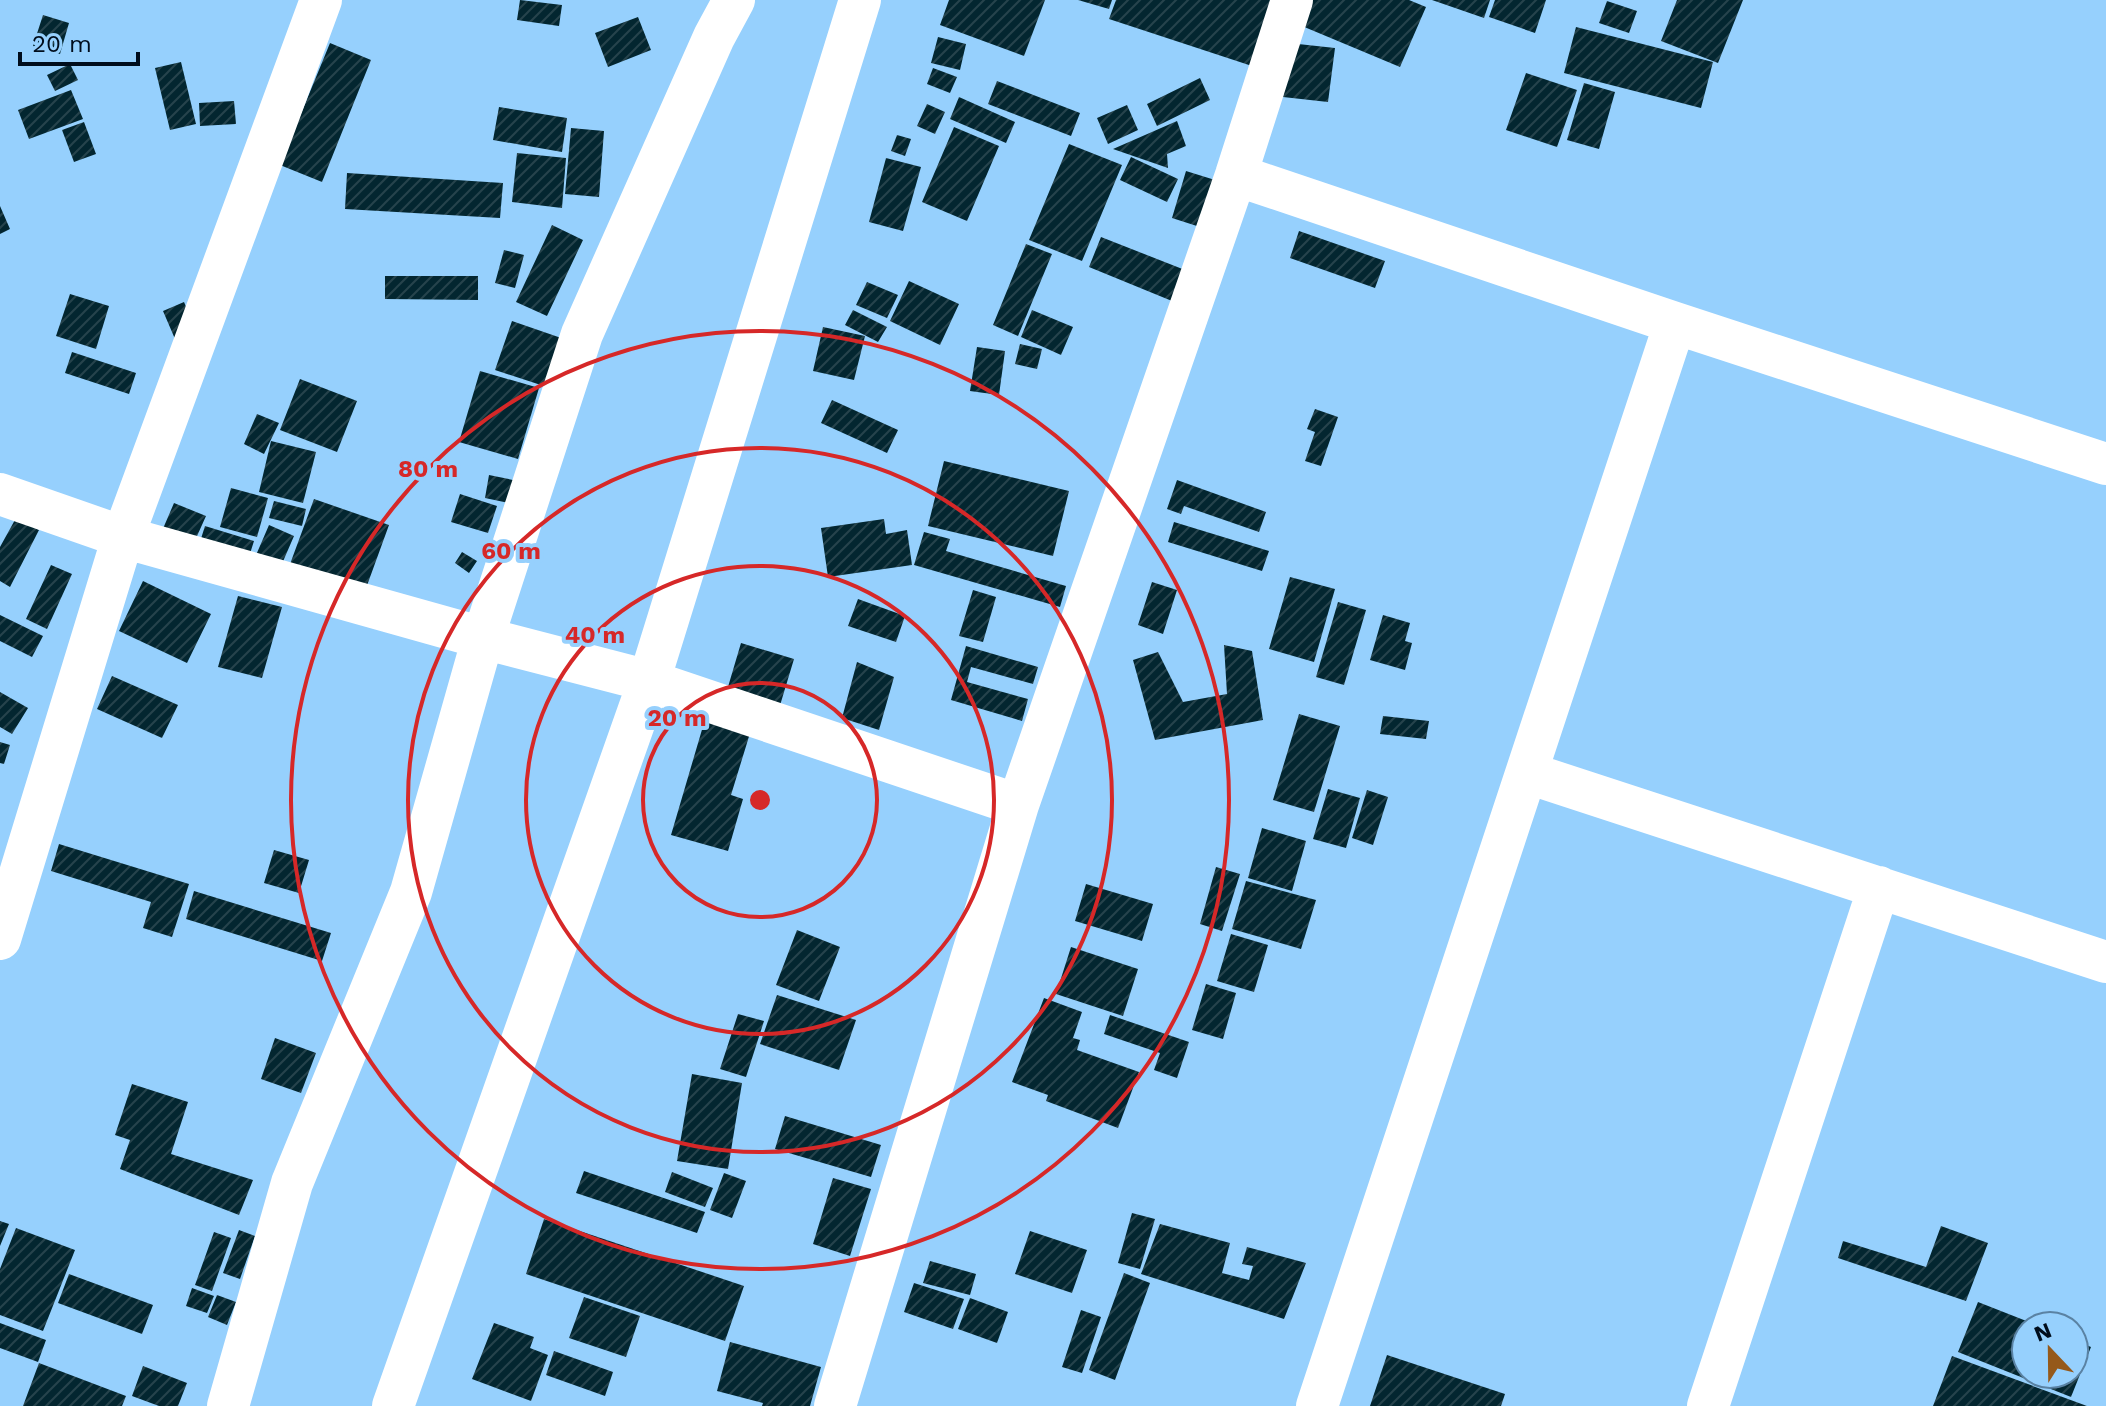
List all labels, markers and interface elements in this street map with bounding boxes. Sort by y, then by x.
scale bar [20,16,138,66]
text: 20 m [32,30,92,58]
text: 80 m [398,455,458,483]
text: 60 m [481,537,541,565]
text: 40 m [565,621,625,649]
text: 20 m [647,704,707,732]
centre of rings [746,786,774,814]
north arrow [2010,1310,2090,1390]
text: N [2030,1317,2055,1347]

